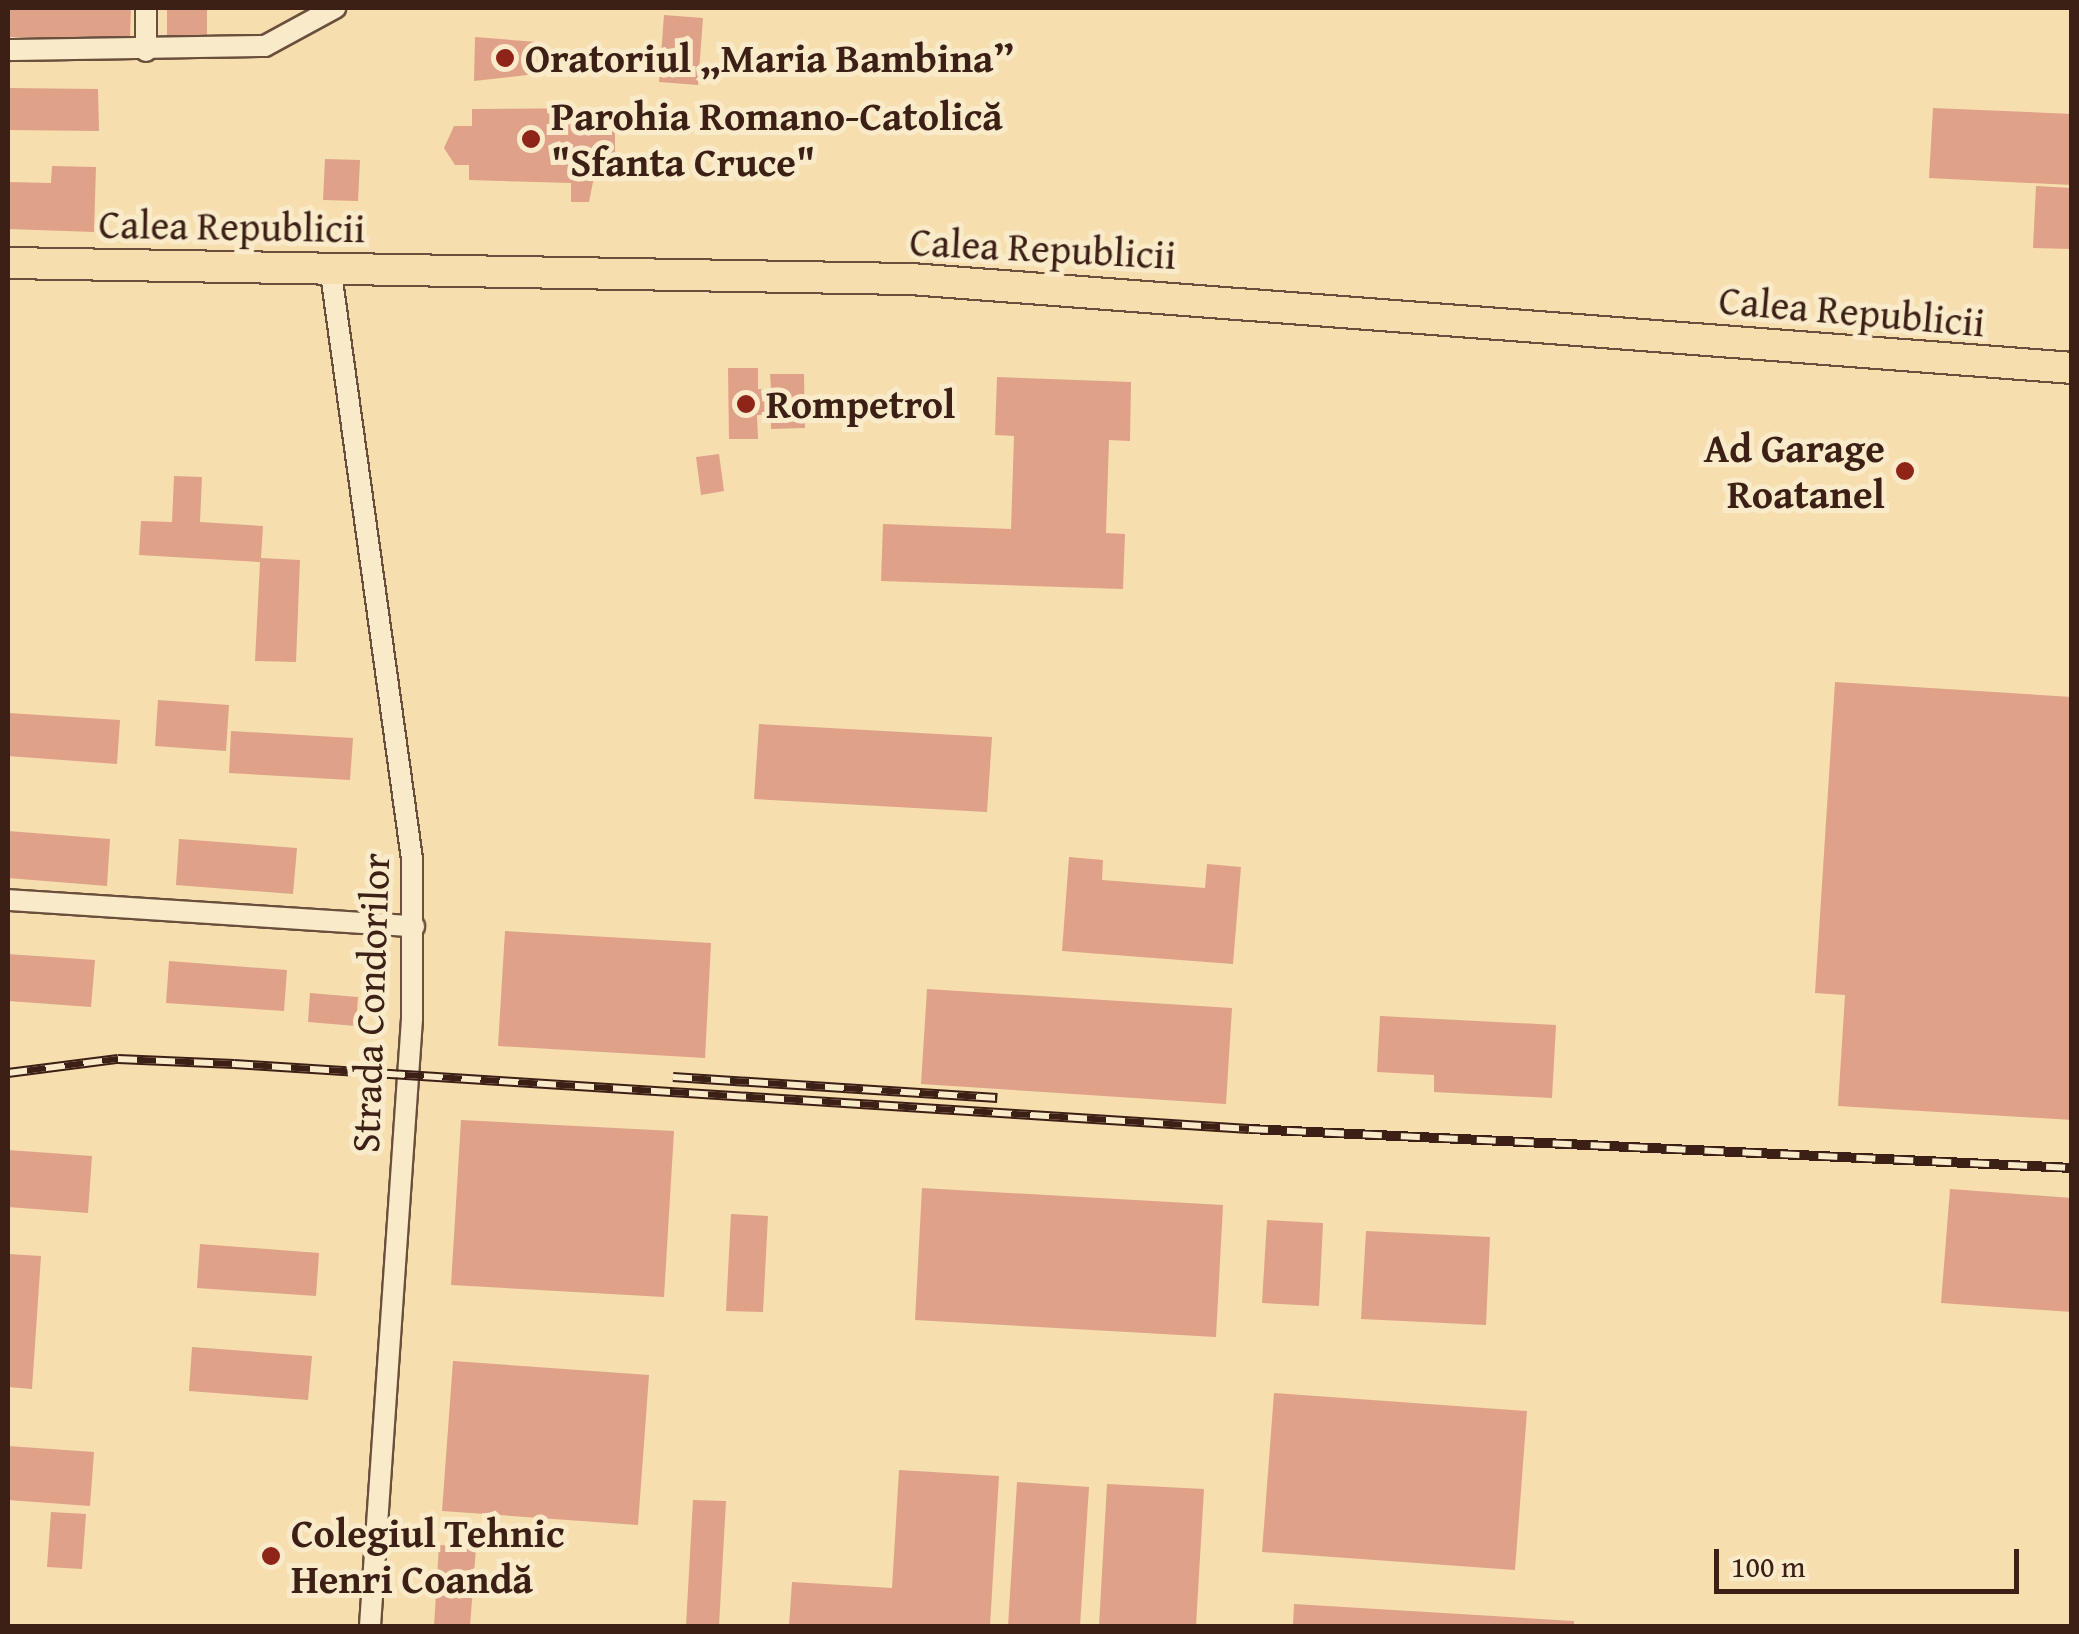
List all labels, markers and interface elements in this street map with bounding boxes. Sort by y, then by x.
place label: Oratoriul „Maria Bambina” [525,34,1014,82]
marker: Oratoriul „Maria Bambina” [494,47,516,69]
place label: Parohia Romano-Catolică "Sfanta Cruce" [551,92,1003,186]
marker: Parohia Romano-Catolică "Sfanta Cruce" [520,128,542,150]
street label: Calea Republicii [98,200,366,252]
street label: Calea Republicii [909,217,1177,279]
street label: Calea Republicii [1717,275,1987,347]
place label: Rompetrol [766,380,955,428]
marker: Rompetrol [735,393,757,415]
place label: Ad Garage Roatanel [1704,424,1885,518]
marker: Ad Garage Roatanel [1894,460,1916,482]
street label: Strada Condorilor [341,852,399,1154]
place label: Colegiul Tehnic Henri Coandă [291,1509,564,1603]
scale bar [1719,1529,2024,1591]
text: 100 m [1731,1544,1805,1588]
marker: Colegiul Tehnic Henri Coandă [260,1545,282,1567]

